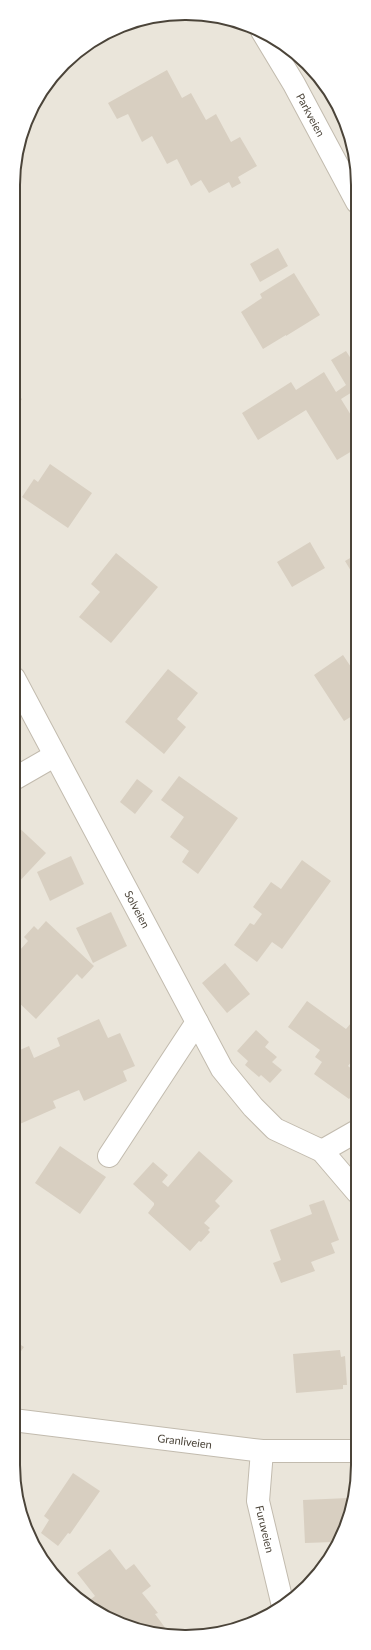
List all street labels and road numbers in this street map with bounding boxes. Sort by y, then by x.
street label: Parkveien [294,91,328,139]
street label: Solveien [122,888,153,930]
street label: Granliveien [157,1431,213,1451]
street label: Furuveien [253,1504,277,1554]

